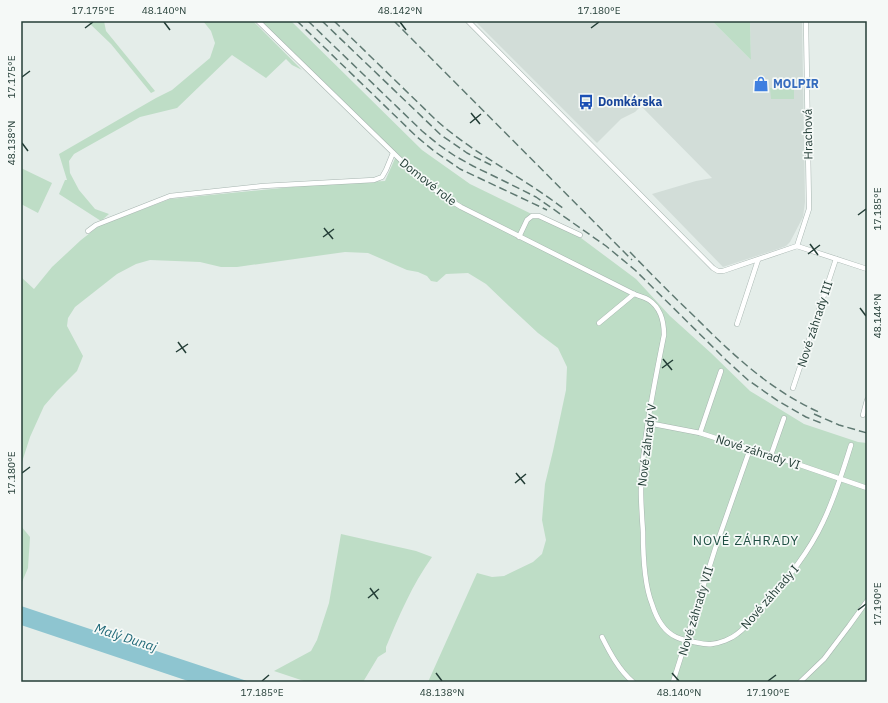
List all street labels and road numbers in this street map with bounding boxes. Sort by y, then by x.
street label: Hrachová [800,108,815,160]
street label: Domové role [397,155,460,209]
street label: Nové záhrady III [793,279,836,369]
street label: Nové záhrady V [634,402,659,487]
street label: Nové záhrady VI [714,431,802,472]
street label: Nové záhrady I [738,561,802,632]
street label: Nové záhrady VII [675,564,716,657]

